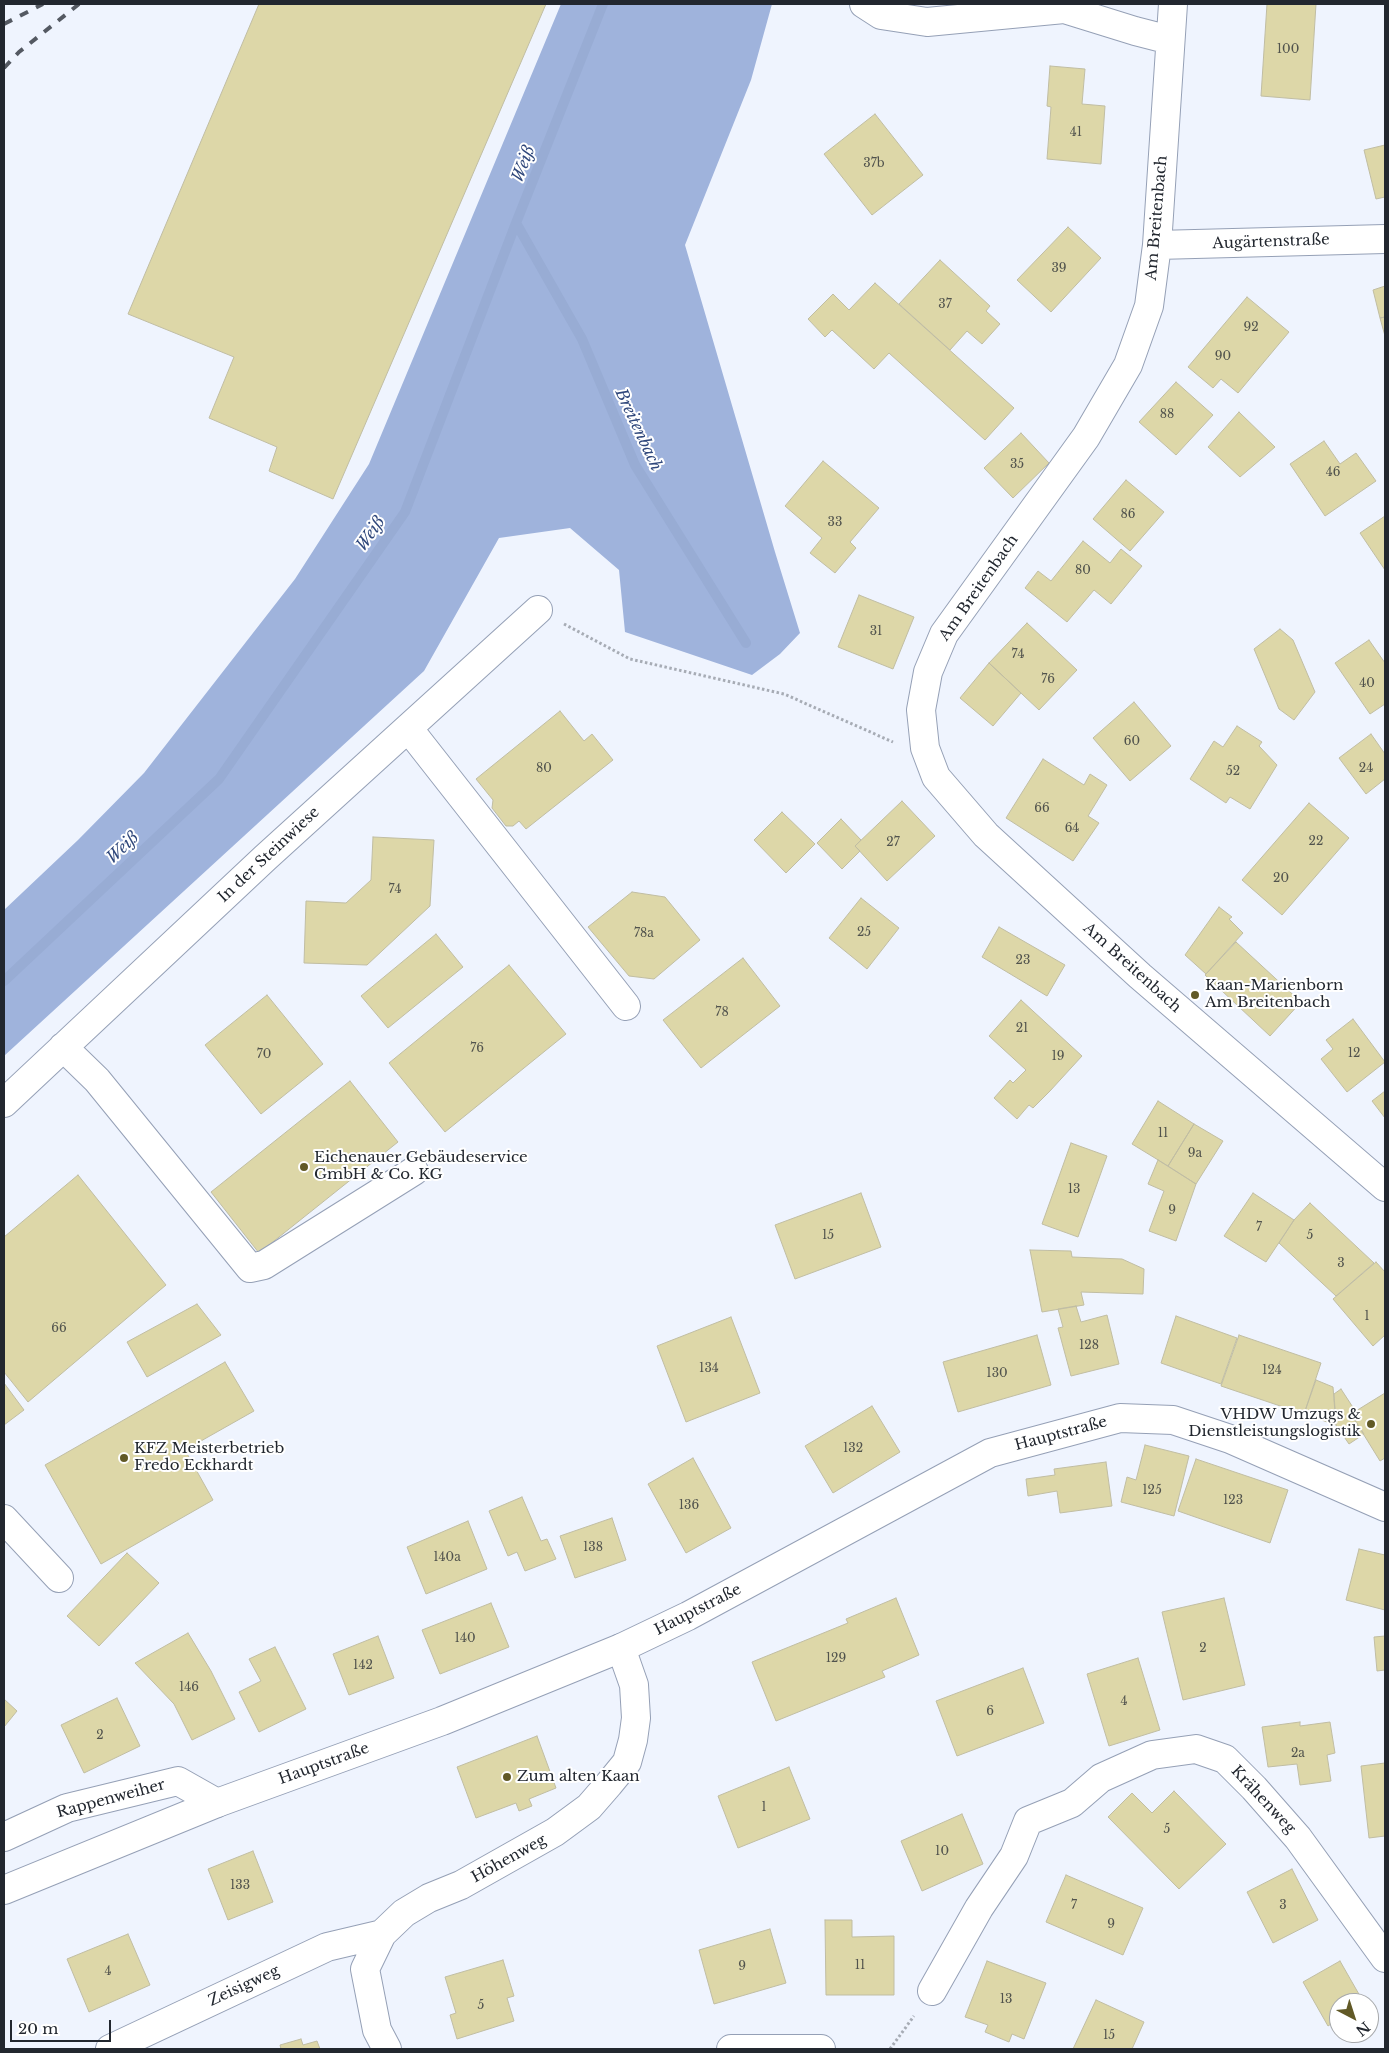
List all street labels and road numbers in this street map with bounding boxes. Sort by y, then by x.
street label: Am Breitenbach [1143,155,1171,281]
street label: Augärtenstraße [1212,231,1330,253]
street label: Am Breitenbach [936,532,1022,644]
street label: In der Steinwiese [215,803,323,907]
street label: Am Breitenbach [1079,919,1185,1017]
street label: Hauptstraße [1013,1413,1109,1455]
street label: Hauptstraße [652,1580,744,1640]
street label: Hauptstraße [276,1739,372,1789]
street label: Krähenweg [1227,1762,1299,1838]
street label: Rappenweiher [55,1776,167,1822]
street label: Höhenweg [469,1831,549,1887]
street label: Zeisigweg [206,1962,282,2010]

